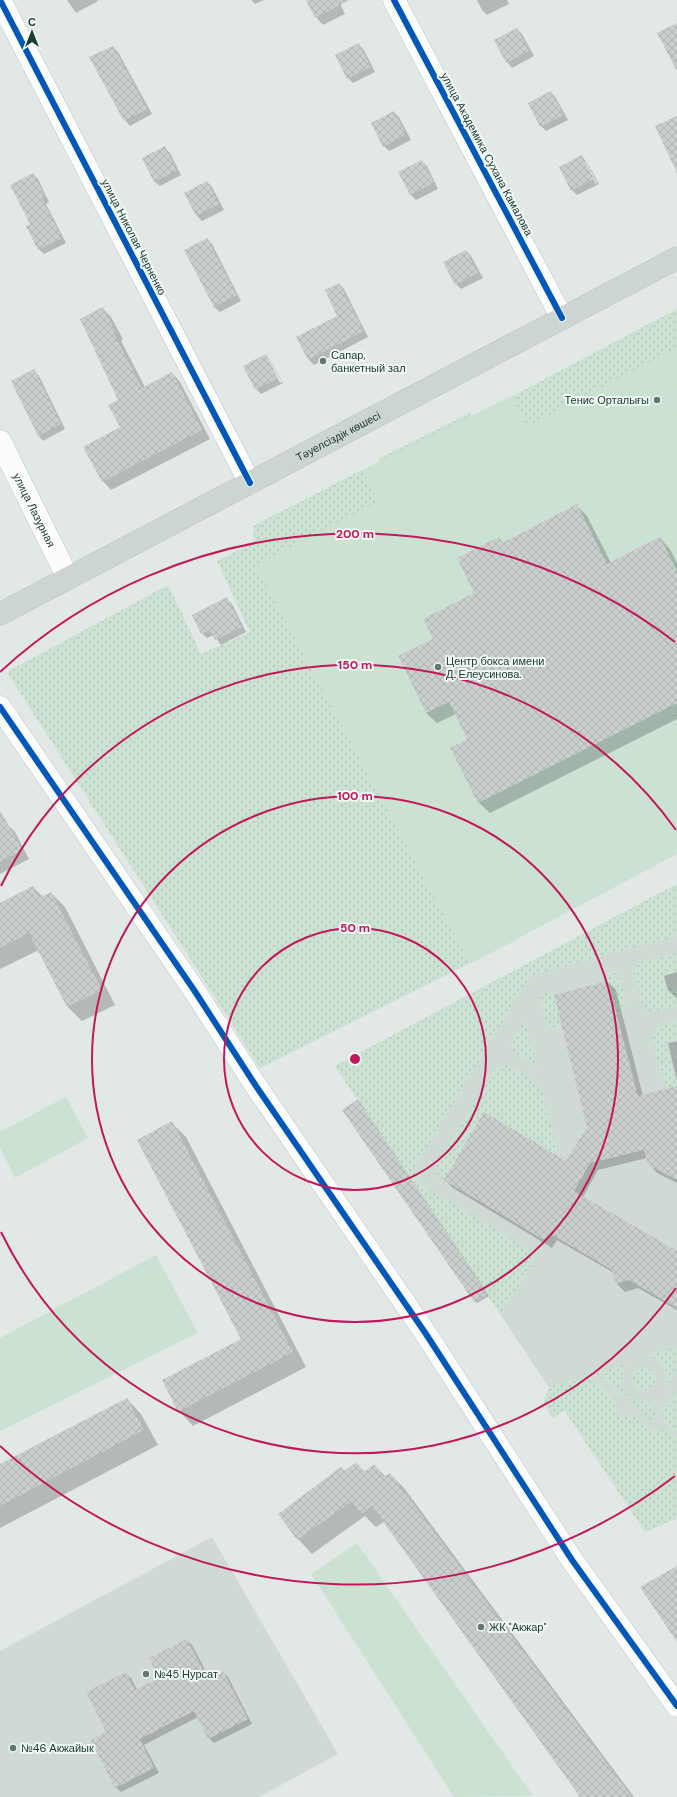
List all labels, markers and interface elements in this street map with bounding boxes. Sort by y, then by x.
north arrow [12,12,52,52]
text: С [28,15,36,29]
street label: улица Академика Сухана Камалова [438,70,536,239]
street label: улица Николая Черненко [99,177,169,297]
place label: Сапар, банкетный зал [331,348,406,375]
marker: Сапар, банкетный зал [318,356,328,366]
place label: Тенис Орталығы [564,393,649,407]
marker: Тенис Орталығы [652,395,662,405]
street label: Тәуелсіздік көшесі [293,408,383,464]
street label: улица Лазурная [10,471,59,549]
text: 200 m [336,526,374,542]
place label: Центр бокса имени Д. Елеусинова. [446,654,544,681]
text: 150 m [338,657,372,673]
marker: Центр бокса имени Д. Елеусинова. [433,662,443,672]
text: 100 m [337,788,373,804]
text: 50 m [340,920,370,936]
centre of rings [348,1052,362,1066]
place label: ЖК "Акжар" [489,1620,547,1634]
marker: ЖК "Акжар" [476,1622,486,1632]
place label: №45 Нурсат [154,1667,218,1681]
marker: №45 Нурсат [141,1669,151,1679]
place label: №46 Акжайык [21,1741,94,1755]
marker: №46 Акжайык [8,1743,18,1753]

